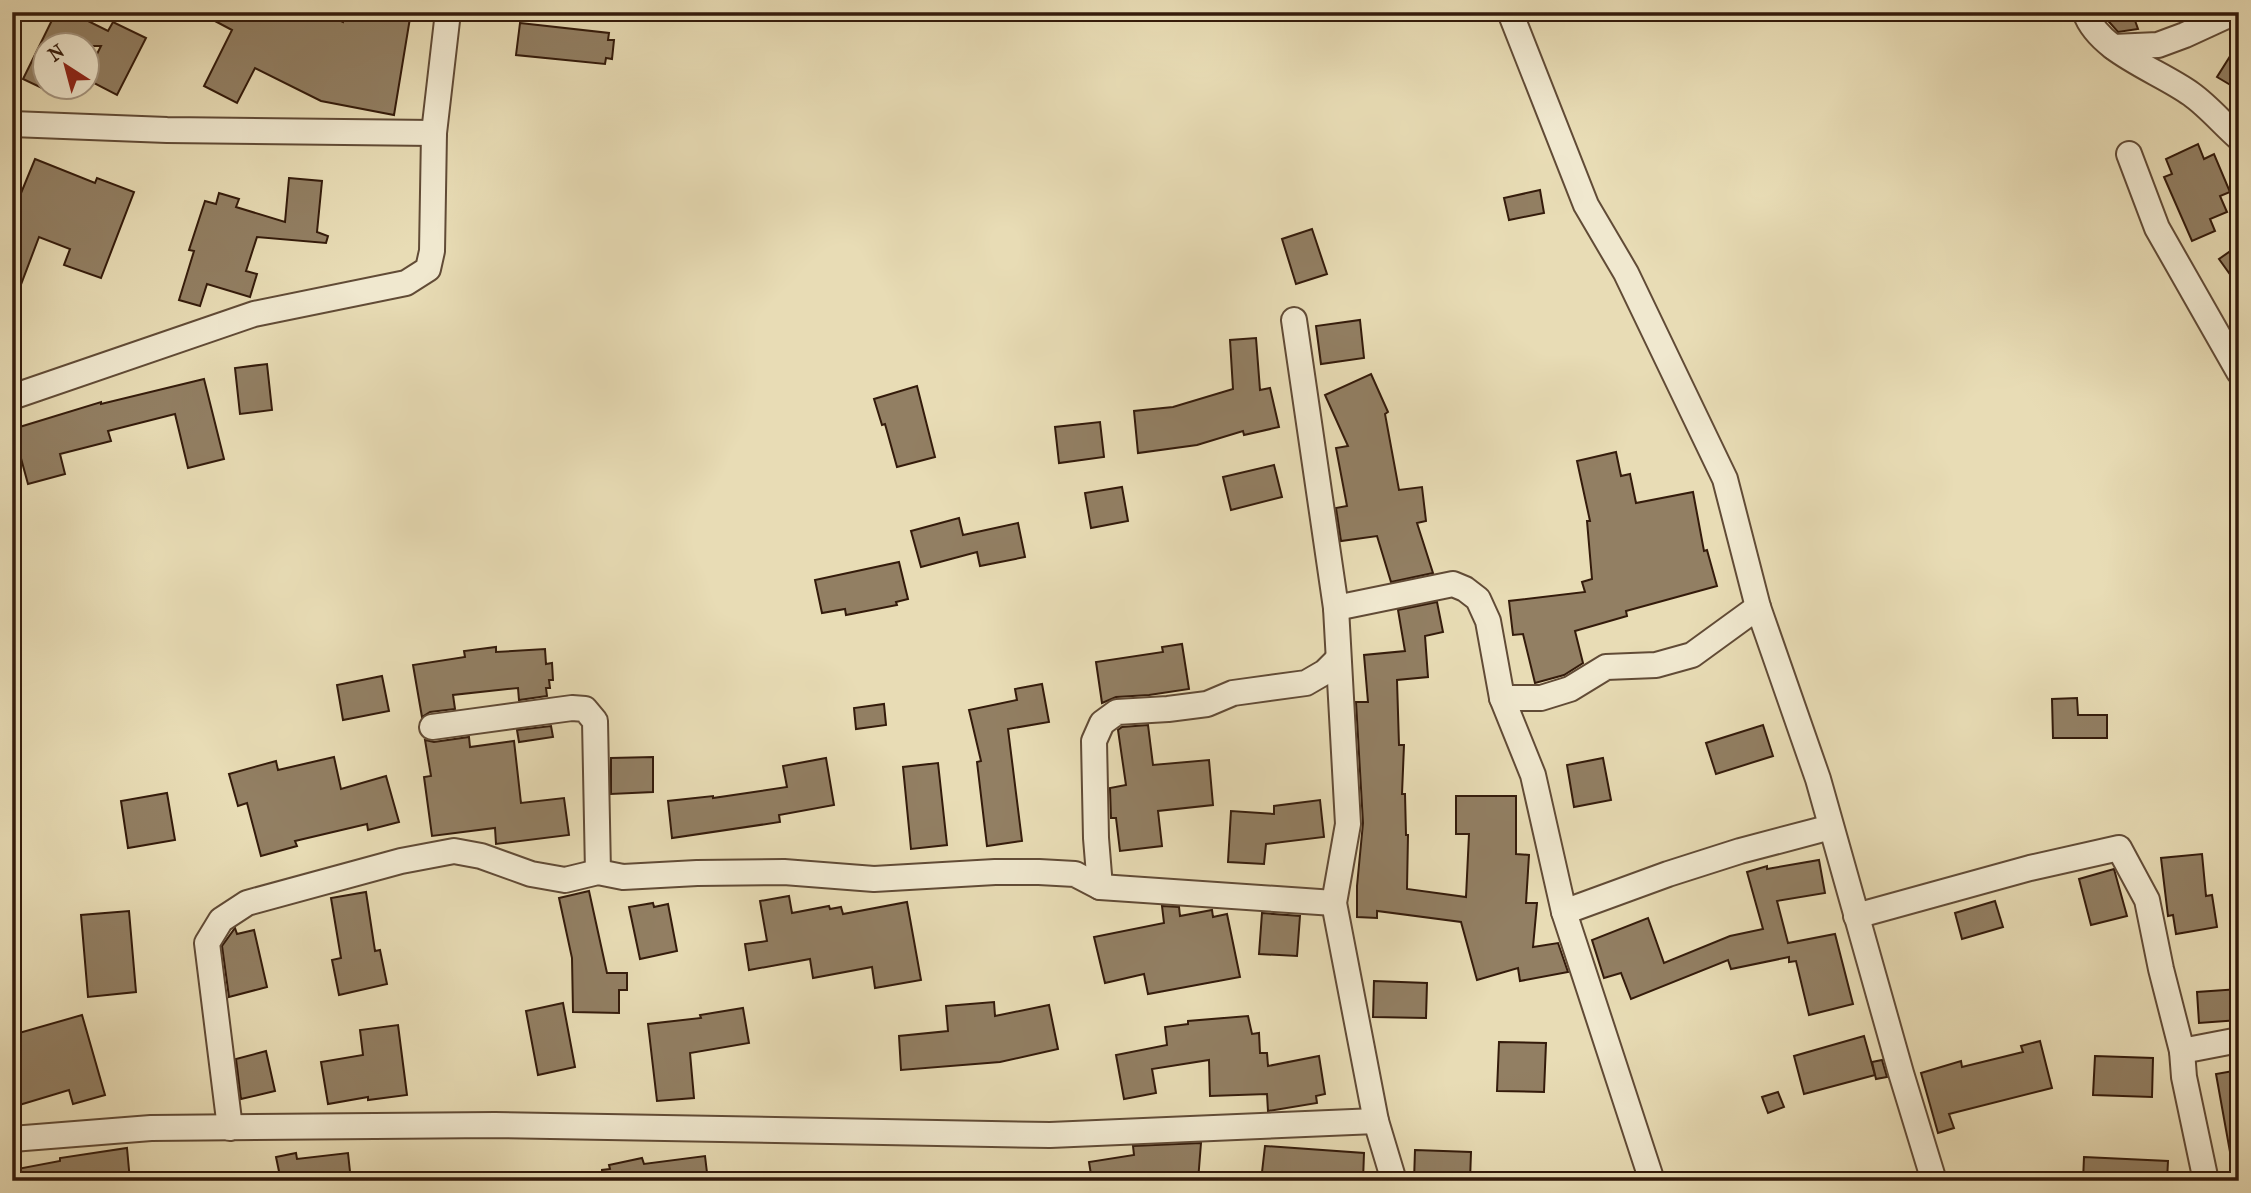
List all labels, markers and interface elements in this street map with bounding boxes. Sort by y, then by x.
north arrow [32,32,102,102]
text: N [44,40,69,66]

